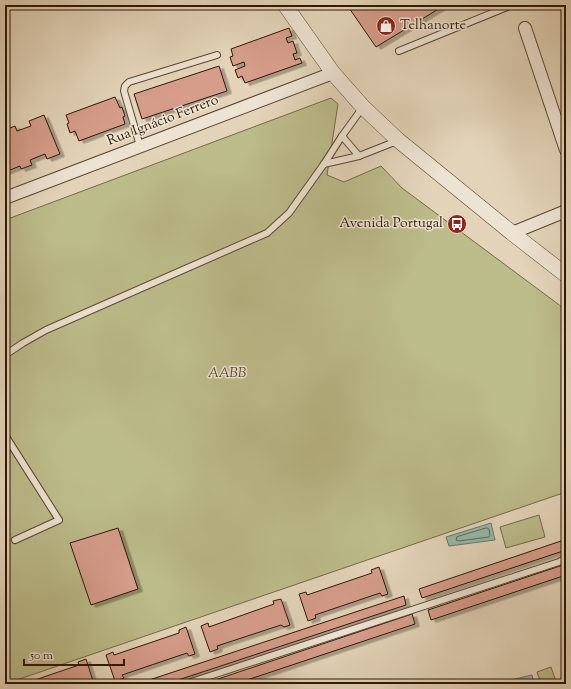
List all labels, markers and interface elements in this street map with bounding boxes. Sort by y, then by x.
shop icon: Telhanorte [375,15,397,37]
place label: Telhanorte [400,16,466,36]
street label: Rua Ignácio Ferrero [104,90,222,151]
bus stop icon: Avenida Portugal [446,213,468,235]
place label: Avenida Portugal [339,214,443,234]
park label: AABB [208,364,246,384]
scale bar [24,641,124,667]
text: 50 m [29,647,53,665]

